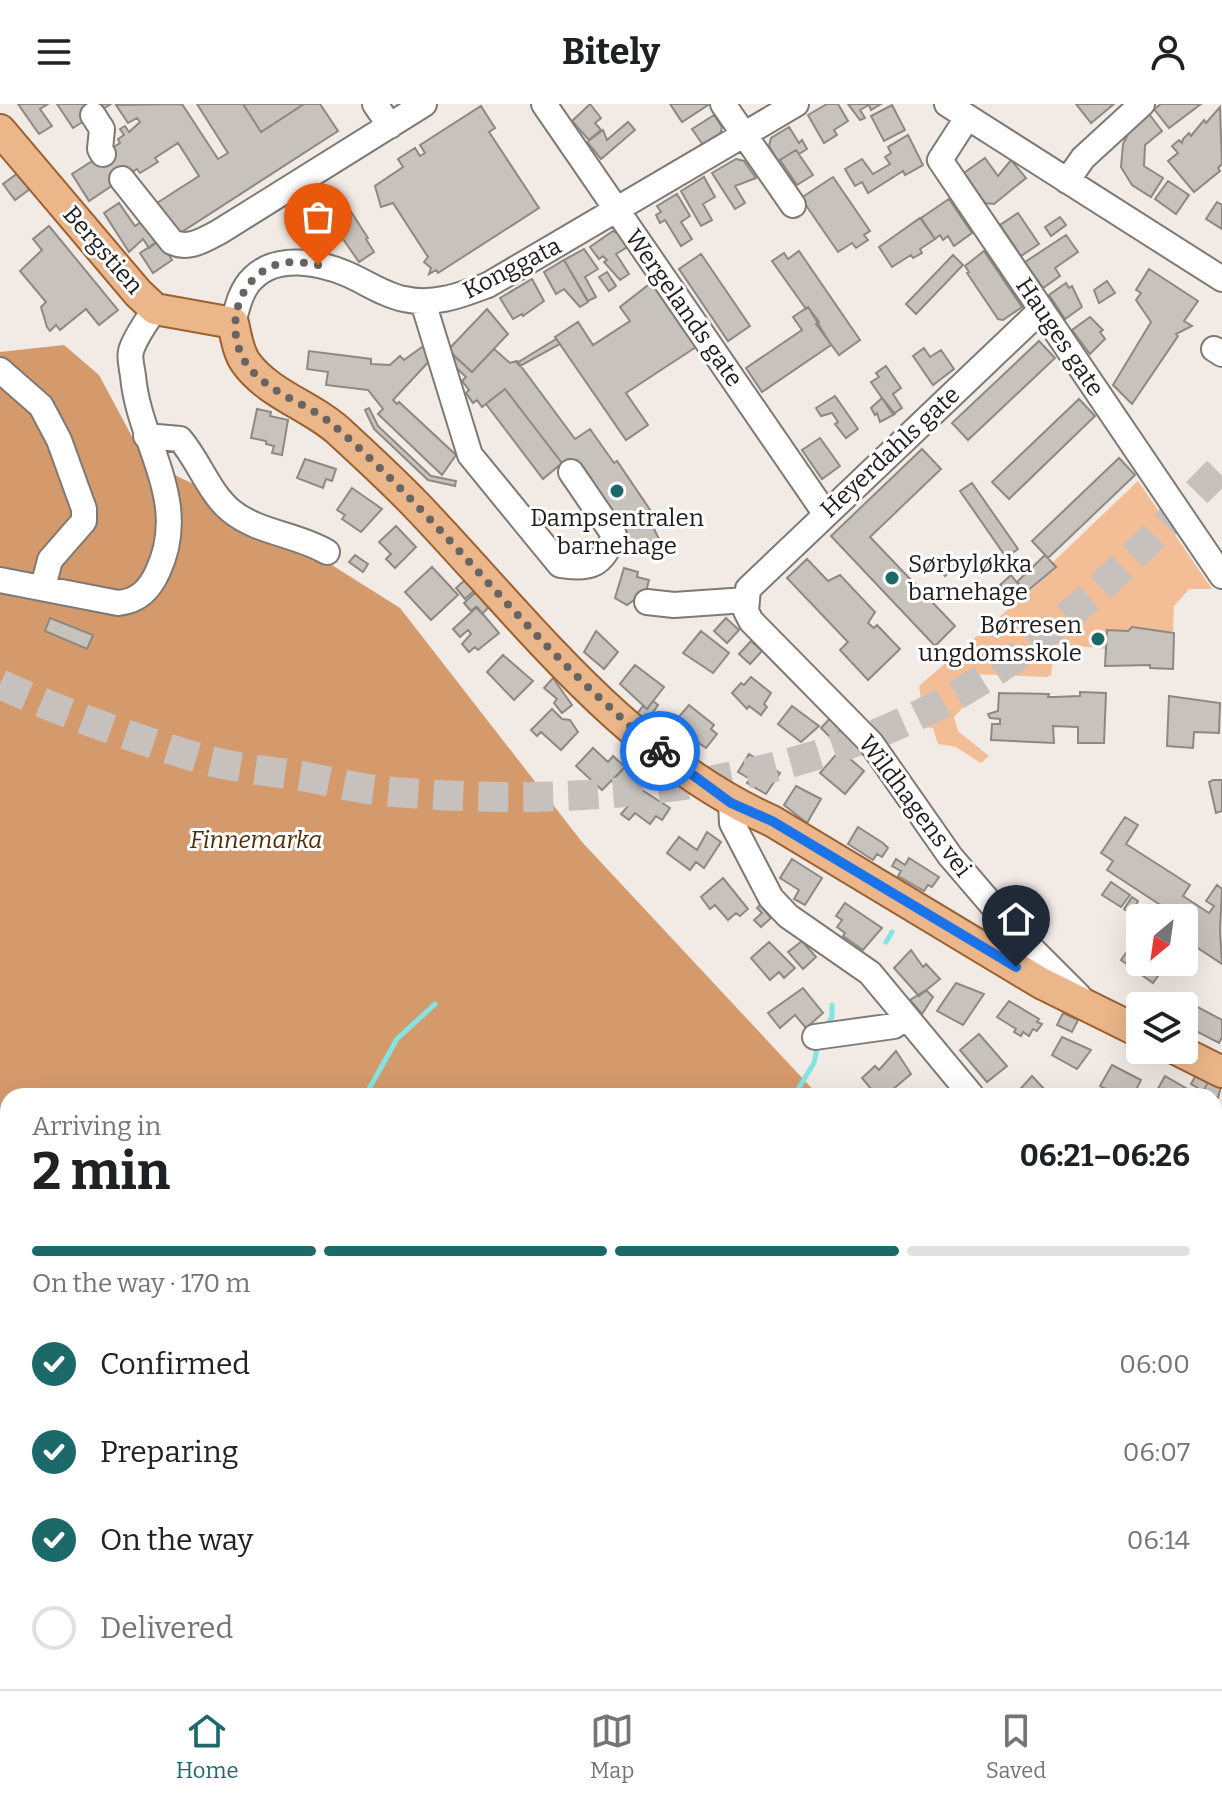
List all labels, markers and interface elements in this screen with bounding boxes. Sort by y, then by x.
icon: menu [32,30,76,74]
text: Bitely [562,30,660,74]
icon: person [1146,30,1190,74]
pin [284,183,352,265]
icon: bag [296,195,340,239]
street label: Bergstien [57,200,149,300]
street label: Wergelands gate [619,224,749,392]
street label: Konggata [458,231,566,305]
street label: Hauges gate [1010,272,1110,402]
street label: Heyerdahls gate [815,381,965,523]
marker: Dampsentralen barnehage [608,482,626,500]
place label: Dampsentralen barnehage [530,504,704,560]
place label: Sørbyløkka barnehage [908,550,1032,606]
marker: Sørbyløkka barnehage [883,569,901,587]
place label: Børresen ungdomsskole [918,611,1082,667]
marker: Børresen ungdomsskole [1089,630,1107,648]
courier [620,711,700,791]
icon: bike [638,729,682,773]
street label: Wildhagens vei [853,730,977,882]
park label: Finnemarka [190,826,322,854]
pin [982,885,1050,967]
icon: home [994,897,1038,941]
north arrow [1126,904,1198,976]
map controls [1126,904,1198,1064]
button: layers [1126,992,1198,1064]
text: Arriving in [32,1111,161,1142]
text: 06:21–06:26 [1020,1138,1190,1174]
text: 2 min [32,1140,170,1203]
text: On the way · 170 m [32,1268,250,1299]
icon: check [32,1342,76,1386]
text: Confirmed [100,1346,250,1382]
text: 06:00 [1119,1349,1190,1380]
icon: check [32,1430,76,1474]
text: Preparing [100,1434,238,1470]
text: 06:07 [1123,1437,1190,1468]
icon: check [32,1518,76,1562]
text: On the way [100,1522,253,1558]
text: 06:14 [1127,1525,1190,1556]
text: Delivered [100,1610,233,1646]
tab: Home [176,1709,239,1784]
tab: Map [590,1709,634,1784]
tab: Saved [986,1709,1046,1784]

